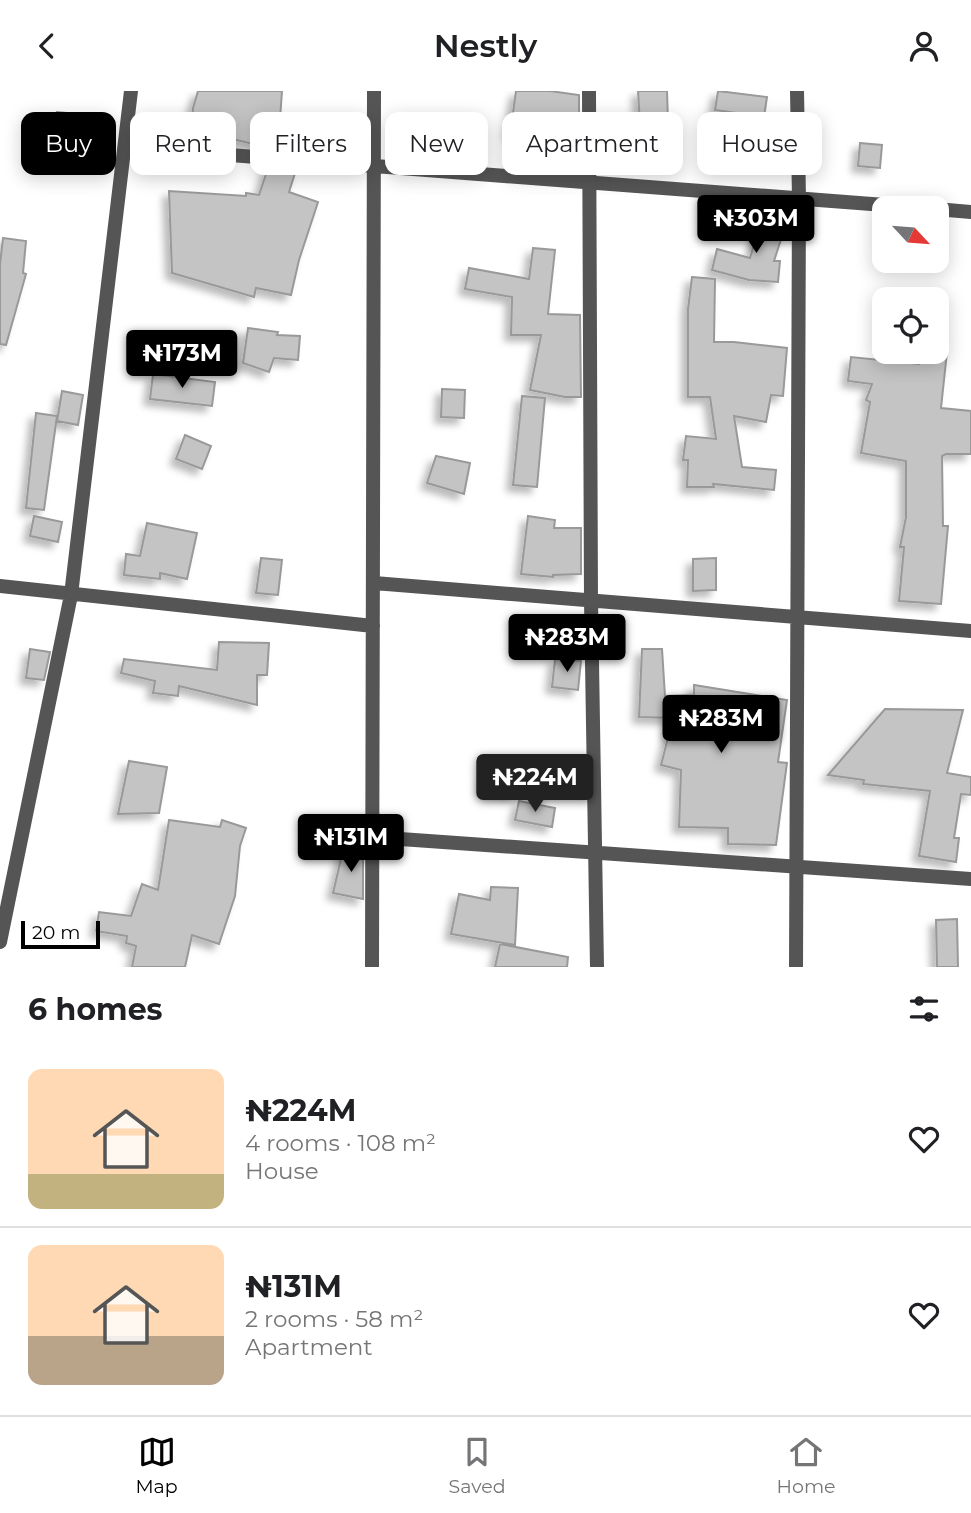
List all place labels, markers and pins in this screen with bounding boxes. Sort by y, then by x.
pin: ₦303M [707,195,805,255]
pin: ₦173M [133,331,231,390]
pin: ₦283M [518,615,616,674]
pin: ₦283M [672,695,770,755]
pin: ₦224M [486,755,584,814]
pin: ₦131M [302,815,400,874]

